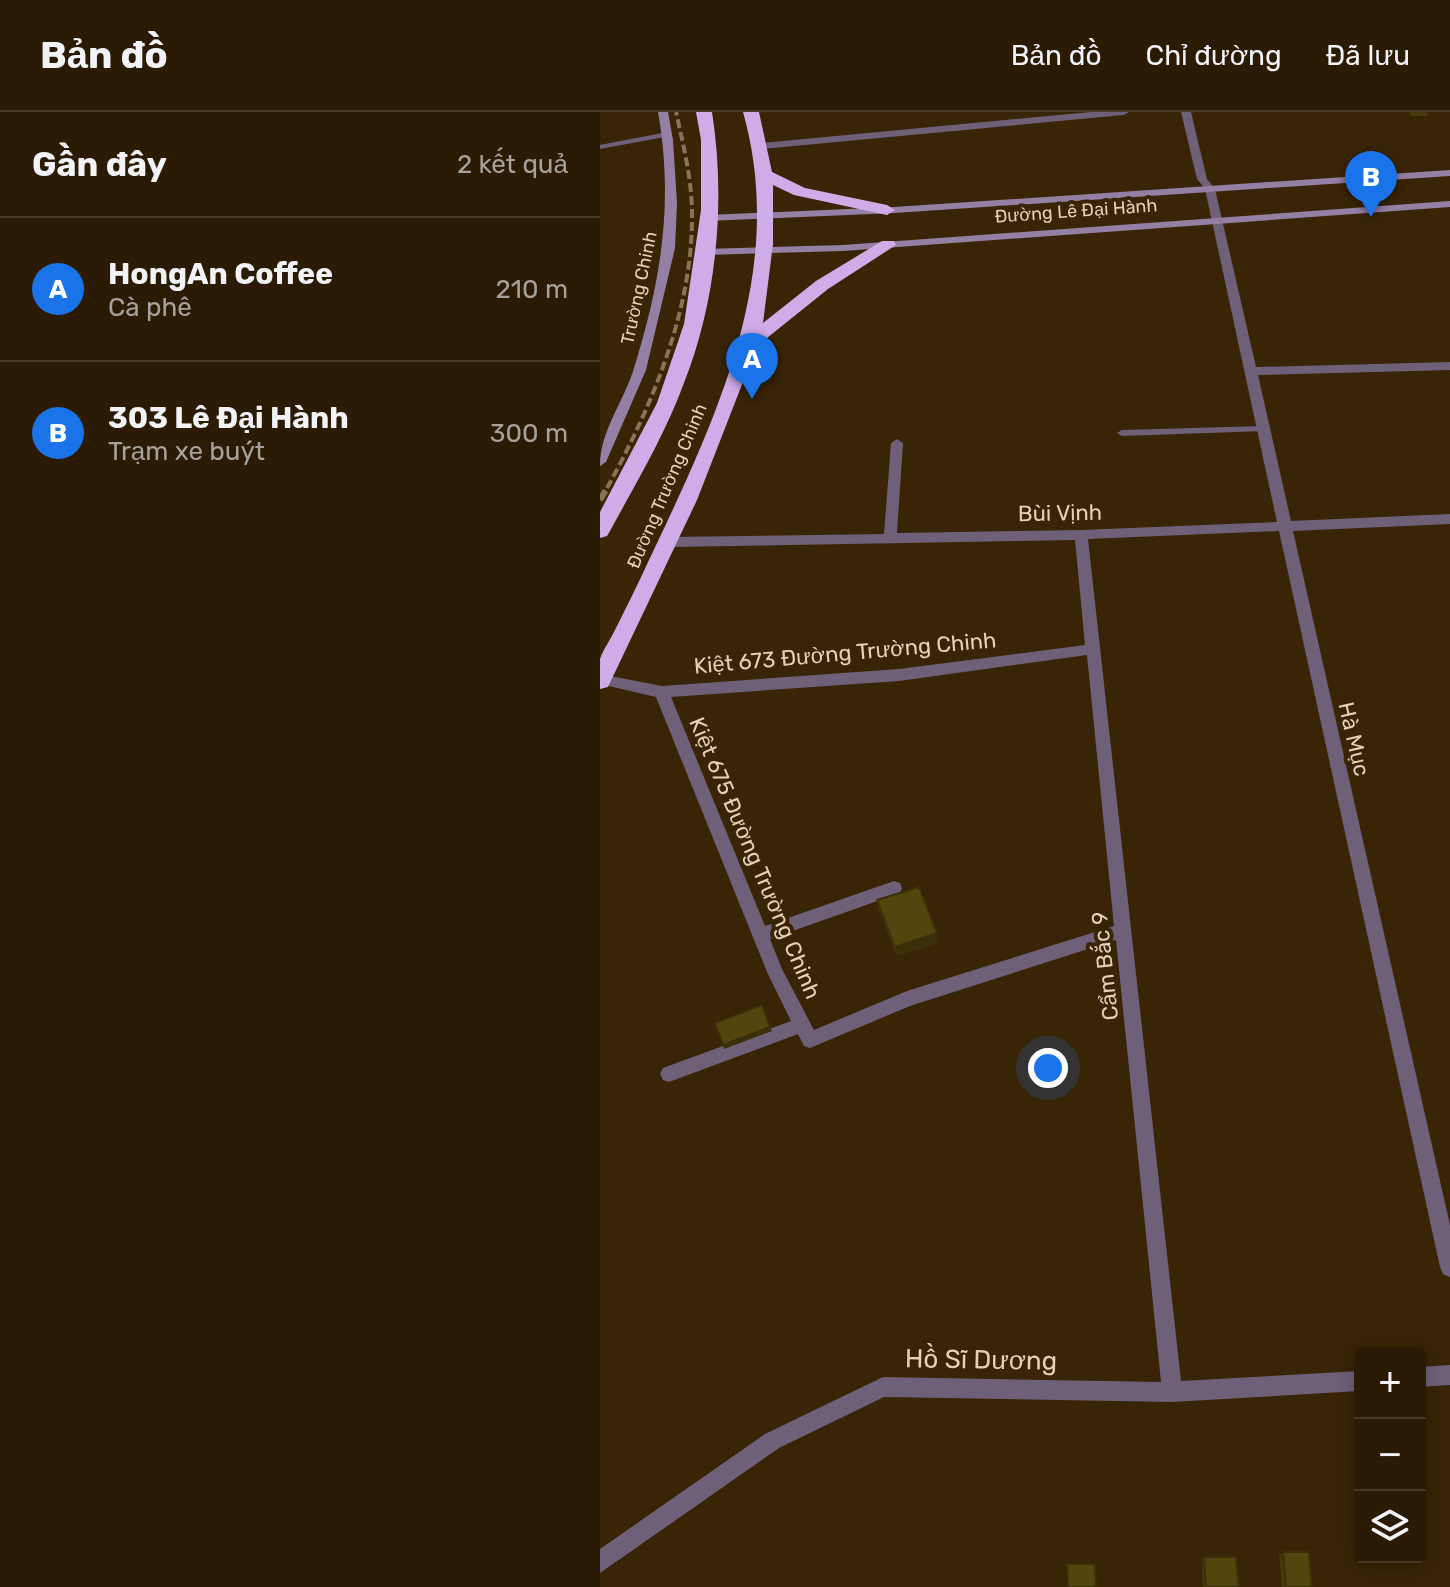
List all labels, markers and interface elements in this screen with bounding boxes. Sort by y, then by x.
text: Bản đồ [40,32,168,78]
text: Bản đồ [1011,39,1102,72]
text: Chỉ đường [1146,39,1282,72]
text: Đã lưu [1326,39,1410,72]
text: Gần đây [32,144,167,185]
text: 2 kết quả [457,149,568,180]
pin: B [1345,151,1397,217]
street label: Đường Lê Đại Hành [994,194,1158,228]
street label: Trường Chinh [616,230,662,346]
text: HongAn Coffee [108,256,333,292]
text: A [49,274,67,305]
text: 210 m [496,274,568,305]
text: Cà phê [108,292,192,323]
pin: A [726,333,778,399]
text: 303 Lê Đại Hành [108,400,349,436]
street label: Đường Trường Chinh [622,400,712,572]
text: B [49,418,67,449]
text: 300 m [490,418,568,449]
text: Trạm xe buýt [108,436,265,467]
street label: Bùi Vịnh [1018,499,1102,527]
street label: Kiệt 673 Đường Trường Chinh [693,626,997,680]
street label: Hà Mục [1332,699,1376,779]
street label: Kiệt 675 Đường Trường Chinh [683,713,827,1003]
street label: Cẩm Bắc 9 [1086,910,1124,1022]
your location [1028,1048,1068,1088]
street label: Hồ Sĩ Dương [905,1342,1057,1377]
map controls [1354,1347,1426,1563]
button: + [1354,1347,1426,1419]
button: − [1354,1419,1426,1491]
button: layers [1354,1491,1426,1563]

